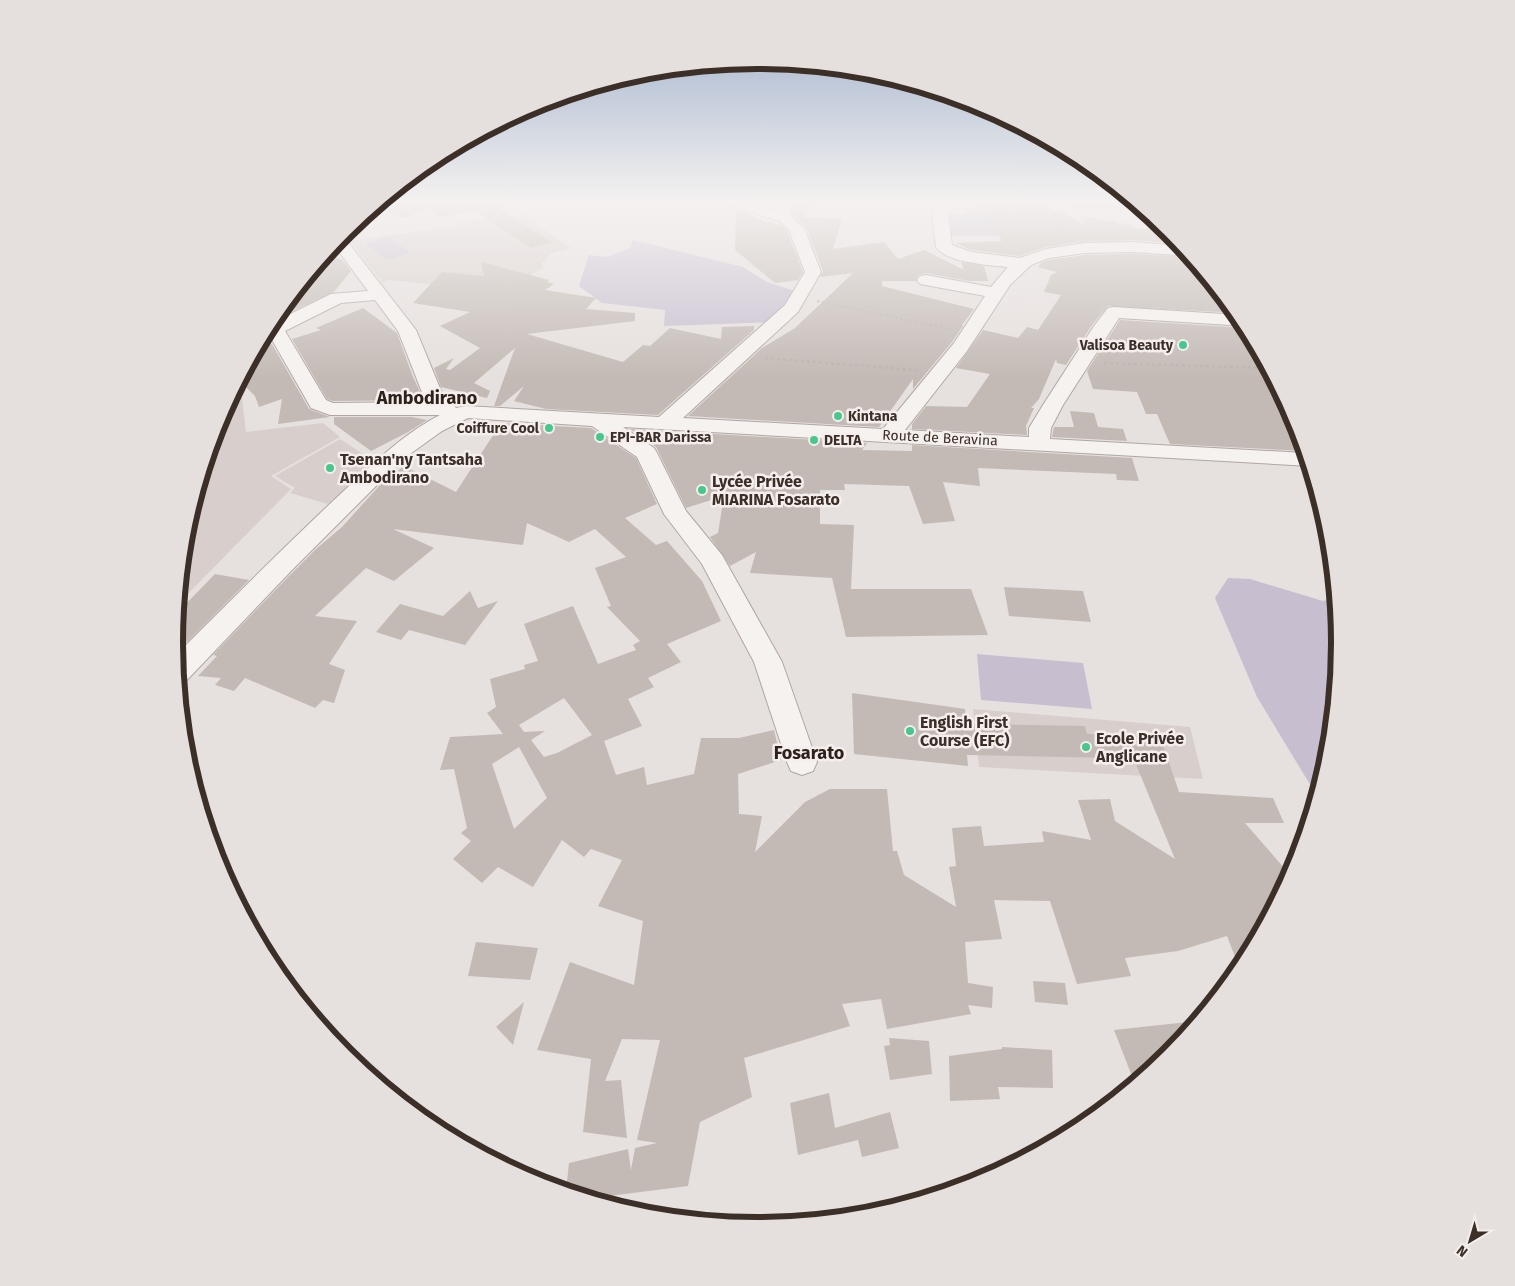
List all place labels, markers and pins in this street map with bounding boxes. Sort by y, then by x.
place label: Valisoa Beauty [1079,337,1174,354]
marker: Valisoa Beauty [1177,339,1189,351]
place label: Kintana [848,408,898,425]
marker: Kintana [832,410,844,422]
place label: Coiffure Cool [457,420,540,437]
marker: Coiffure Cool [543,422,555,434]
place label: EPI-BAR Darissa [610,429,712,446]
marker: EPI-BAR Darissa [594,431,606,443]
place label: DELTA [824,432,862,449]
marker: DELTA [808,434,820,446]
place label: Tsenan'ny Tantsaha Ambodirano [339,450,483,487]
marker: Tsenan'ny Tantsaha Ambodirano [324,462,336,474]
place label: Lycée Privée MIARINA Fosarato [712,472,840,509]
marker: Lycée Privée MIARINA Fosarato [696,484,708,496]
place label: English First Course (EFC) [920,713,1009,750]
marker: English First Course (EFC) [904,725,916,737]
place label: Ecole Privée Anglicane [1095,729,1184,766]
marker: Ecole Privée Anglicane [1080,741,1092,753]

